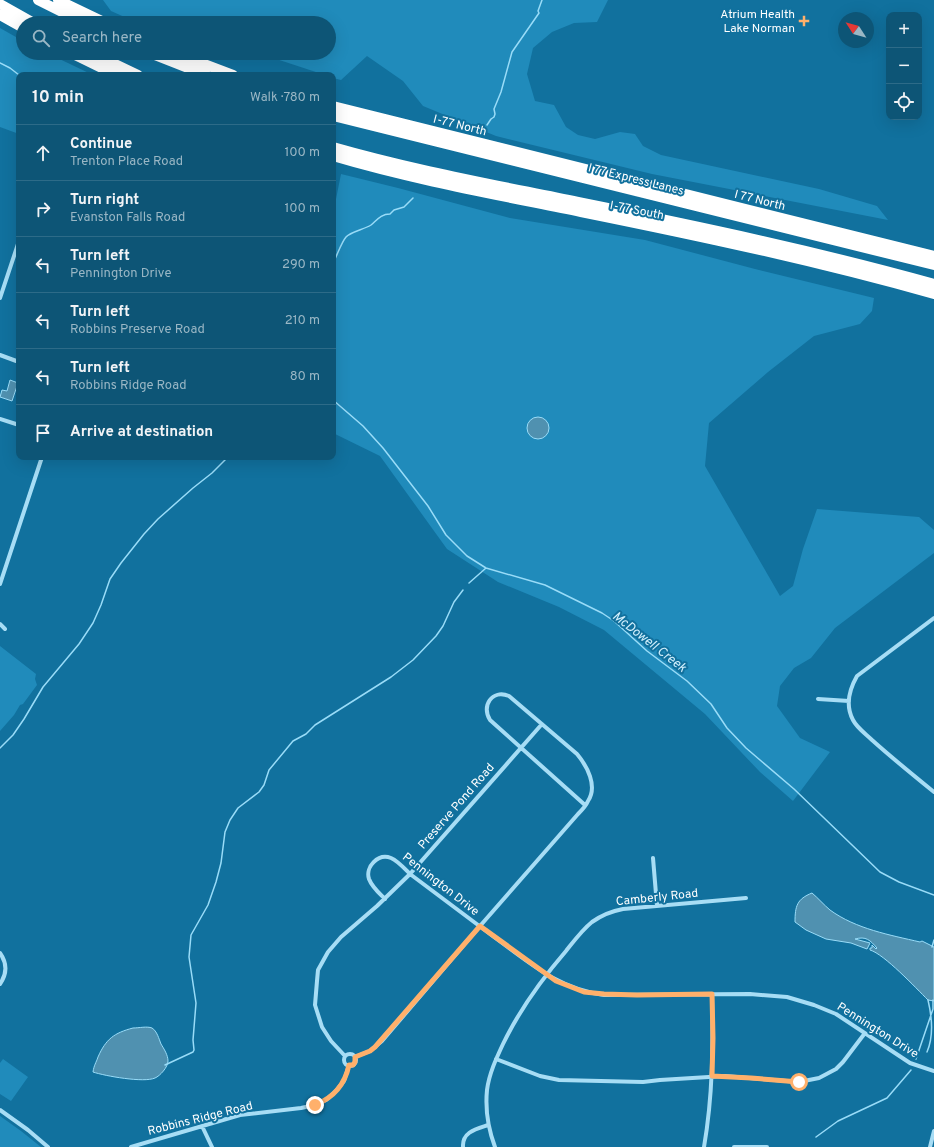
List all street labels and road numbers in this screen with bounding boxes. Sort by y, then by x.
street label: I-77 North [431,112,488,140]
street label: I 77 Express Lanes [586,160,685,200]
street label: I 77 North [733,187,787,215]
street label: I-77 South [608,198,665,224]
street label: Preserve Pond Road [415,760,499,853]
street label: Pennington Drive [399,850,482,920]
street label: Camberly Road [615,886,699,910]
street label: Pennington Drive [834,999,921,1062]
street label: Robbins Ridge Road [146,1098,254,1140]

